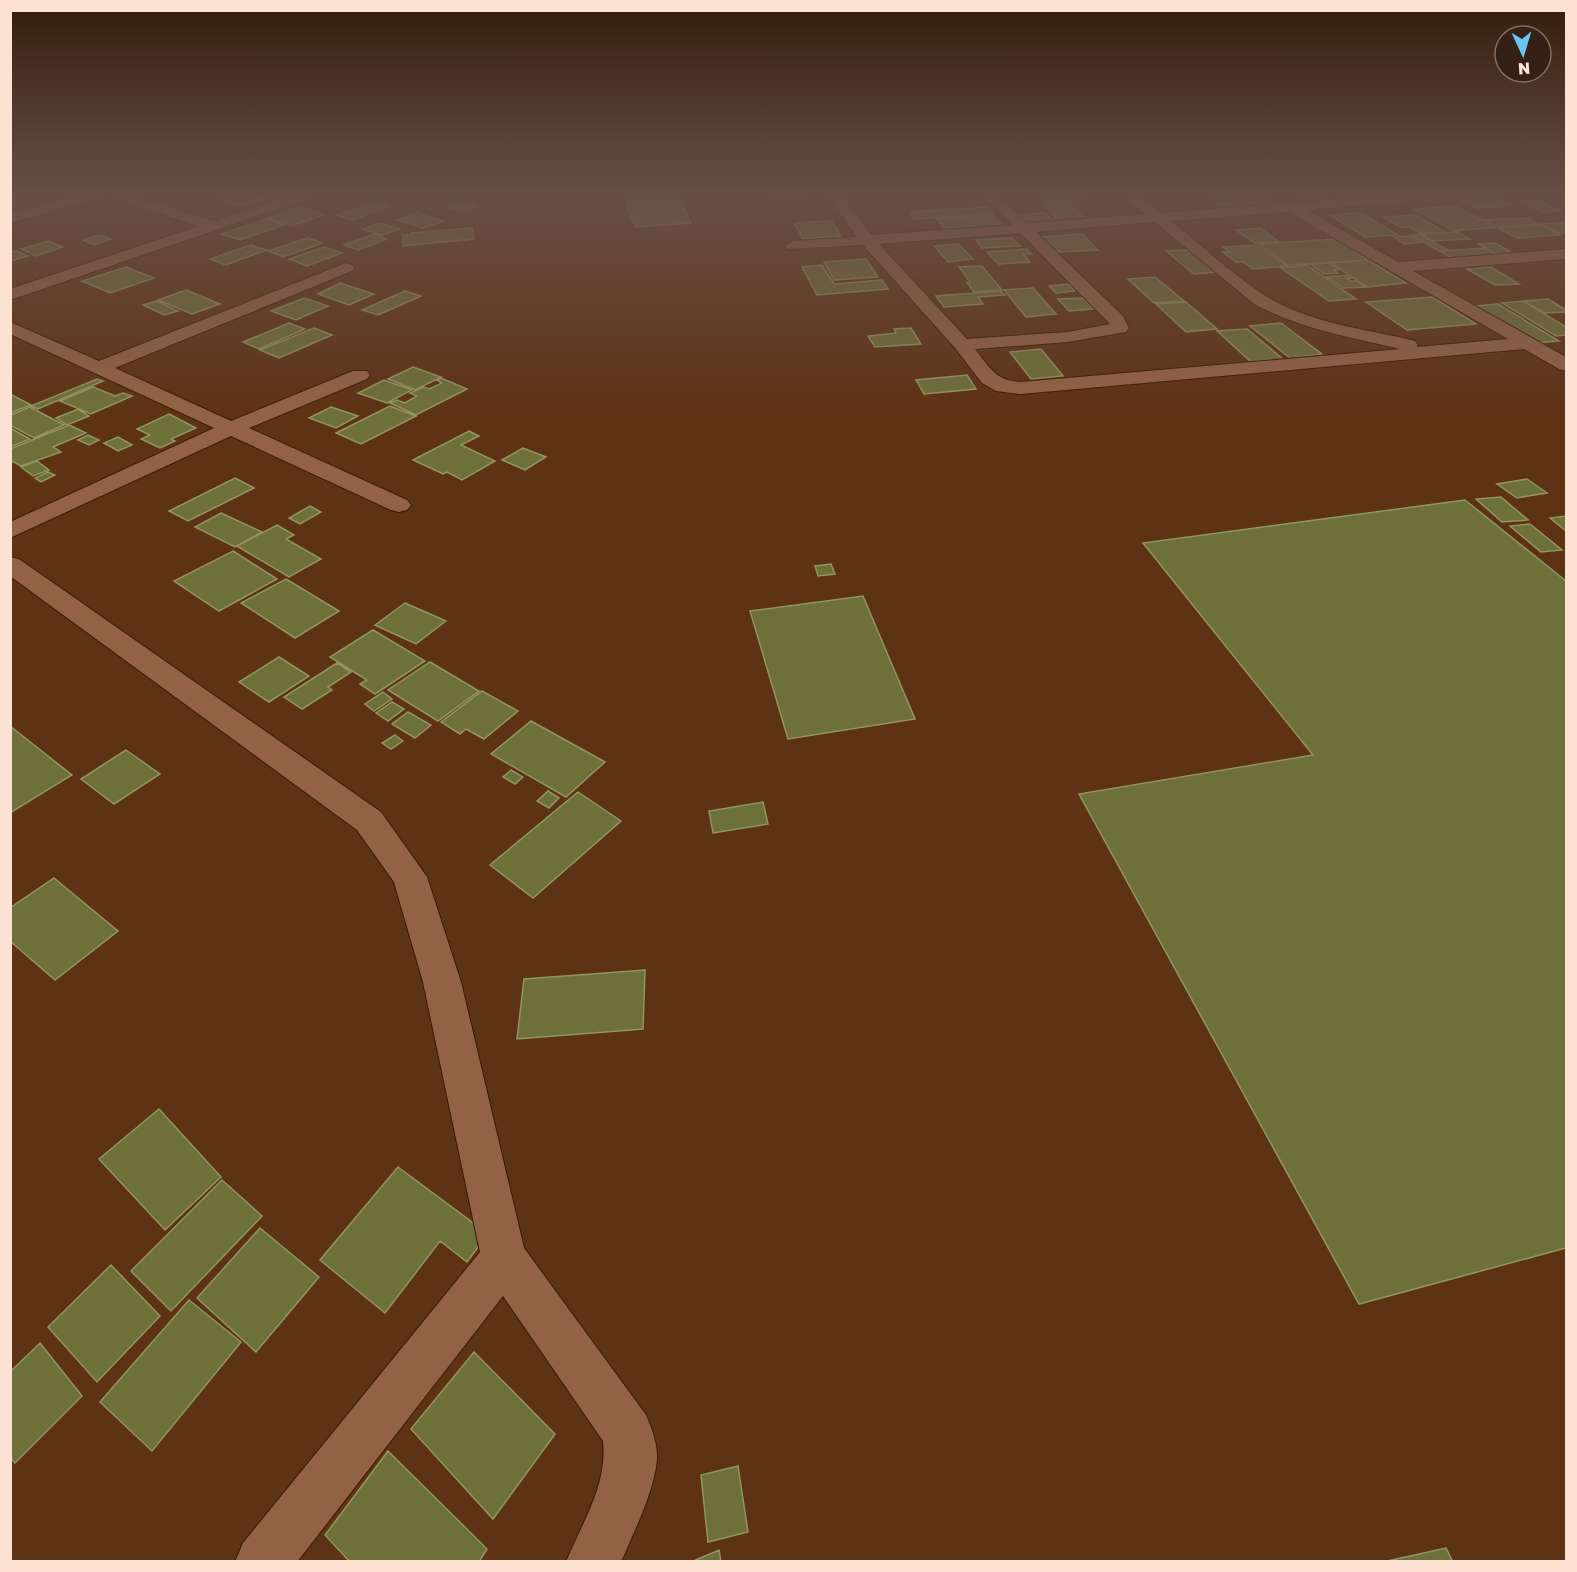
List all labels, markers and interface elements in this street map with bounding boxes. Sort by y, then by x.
north arrow [1493,24,1553,84]
text: N [1517,59,1531,79]

